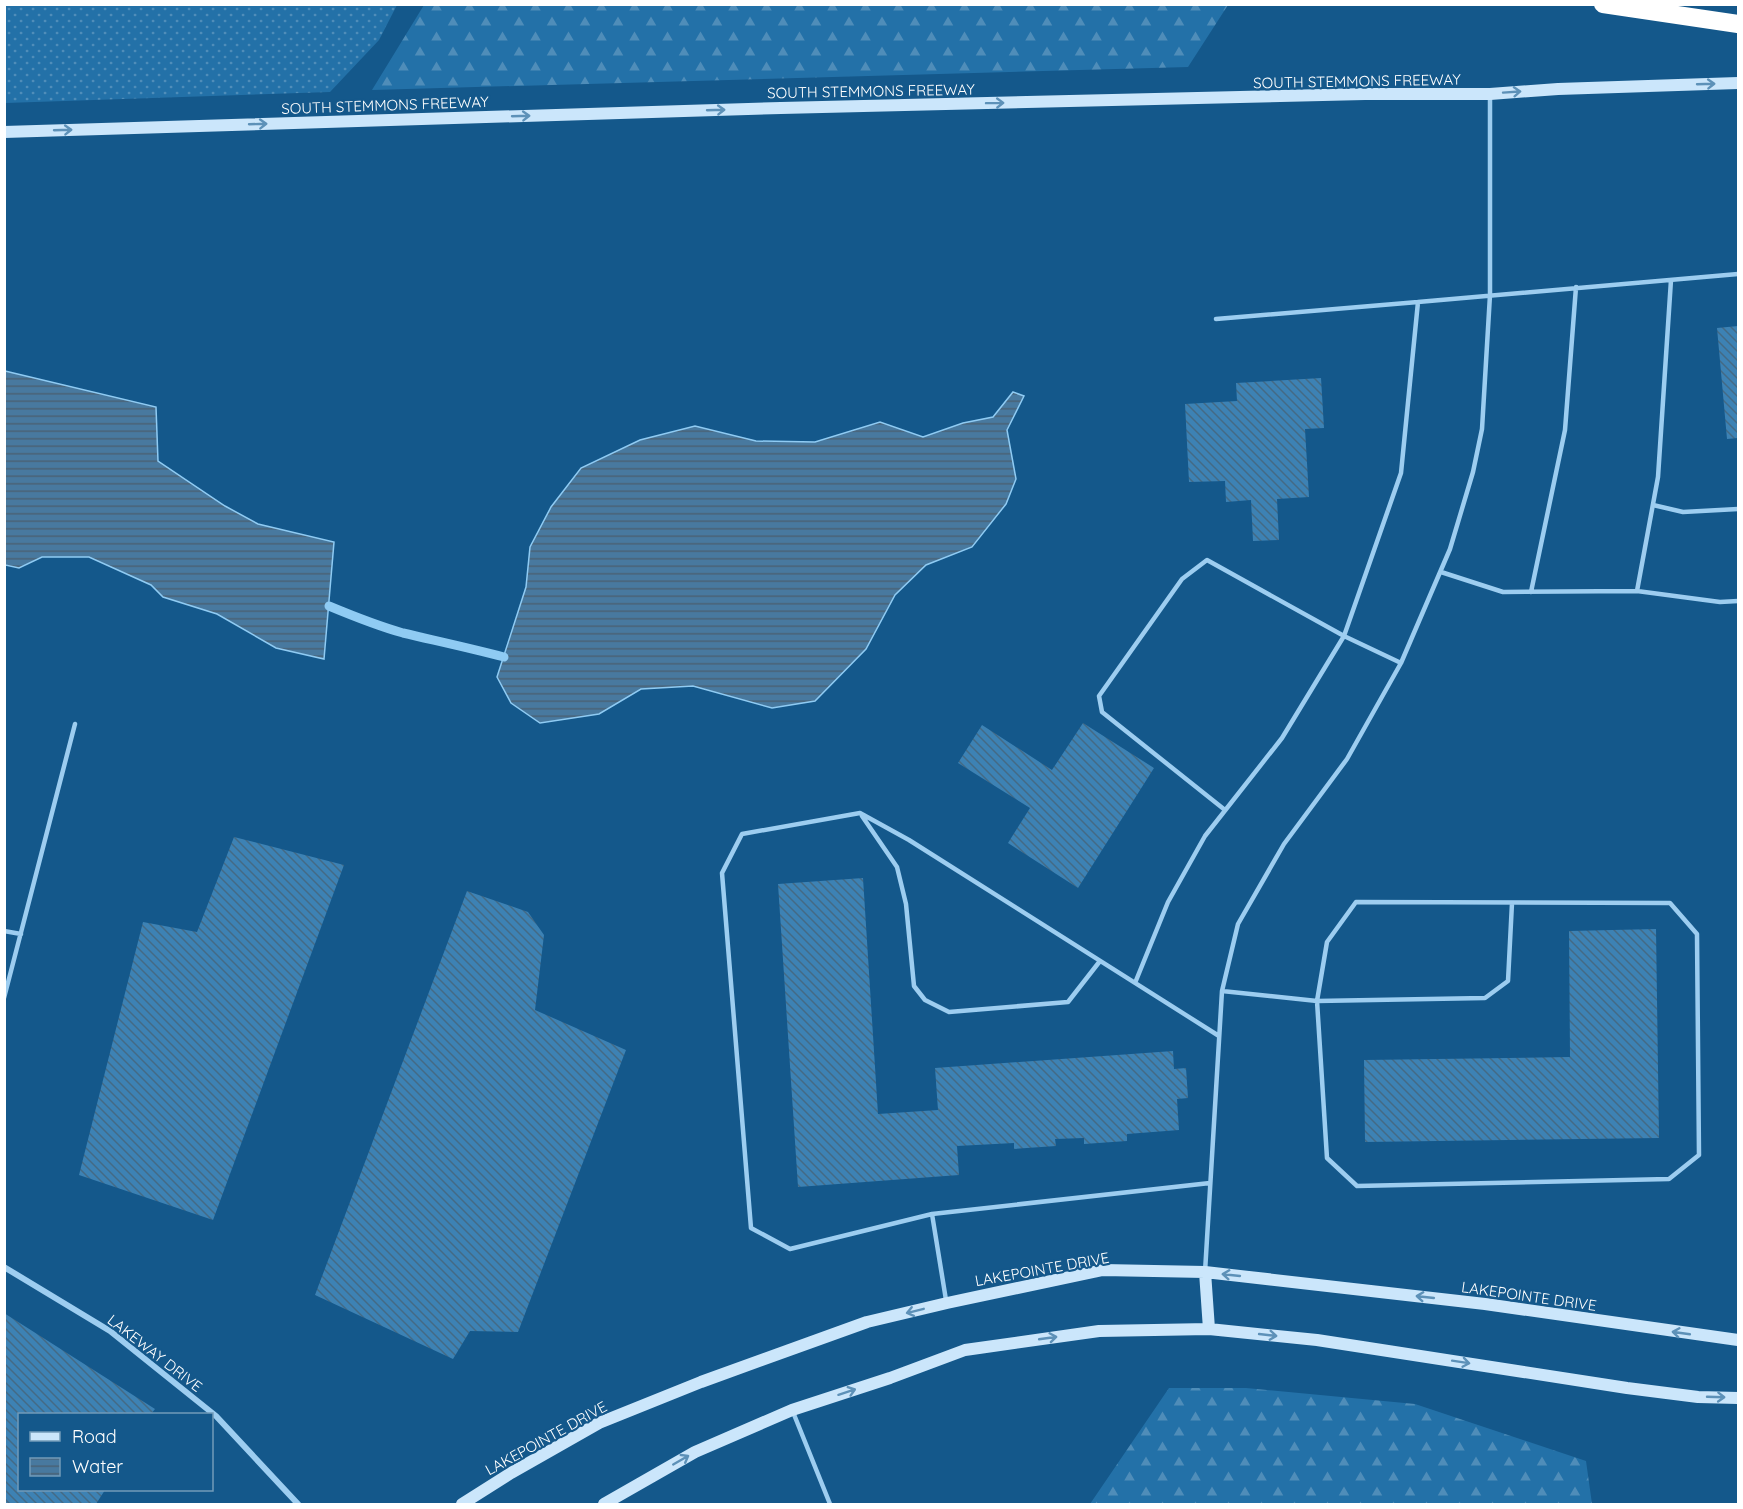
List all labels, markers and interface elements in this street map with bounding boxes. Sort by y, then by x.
street label: SOUTH STEMMONS FREEWAY [1253,70,1462,92]
one-way arrow [1696,78,1716,89]
street label: SOUTH STEMMONS FREEWAY [767,80,976,102]
one-way arrow [1501,87,1521,98]
street label: SOUTH STEMMONS FREEWAY [281,92,490,118]
one-way arrow [984,97,1004,108]
one-way arrow [705,104,725,115]
one-way arrow [510,110,530,121]
one-way arrow [247,118,267,130]
one-way arrow [52,124,72,136]
street label: LAKEPOINTE DRIVE [973,1248,1111,1290]
one-way arrow [1222,1269,1242,1280]
street label: LAKEPOINTE DRIVE [1460,1277,1598,1315]
one-way arrow [1416,1291,1435,1302]
one-way arrow [906,1305,925,1317]
street label: LAKEWAY DRIVE [104,1310,206,1396]
one-way arrow [1671,1327,1691,1338]
one-way arrow [1257,1330,1277,1341]
one-way arrow [1038,1332,1058,1343]
one-way arrow [1450,1357,1470,1368]
one-way arrow [837,1386,856,1397]
one-way arrow [1706,1392,1726,1403]
street label: LAKEPOINTE DRIVE [482,1397,610,1479]
legend [18,1413,213,1491]
text: Road [72,1425,117,1448]
one-way arrow [672,1453,689,1465]
text: Water [72,1455,123,1478]

